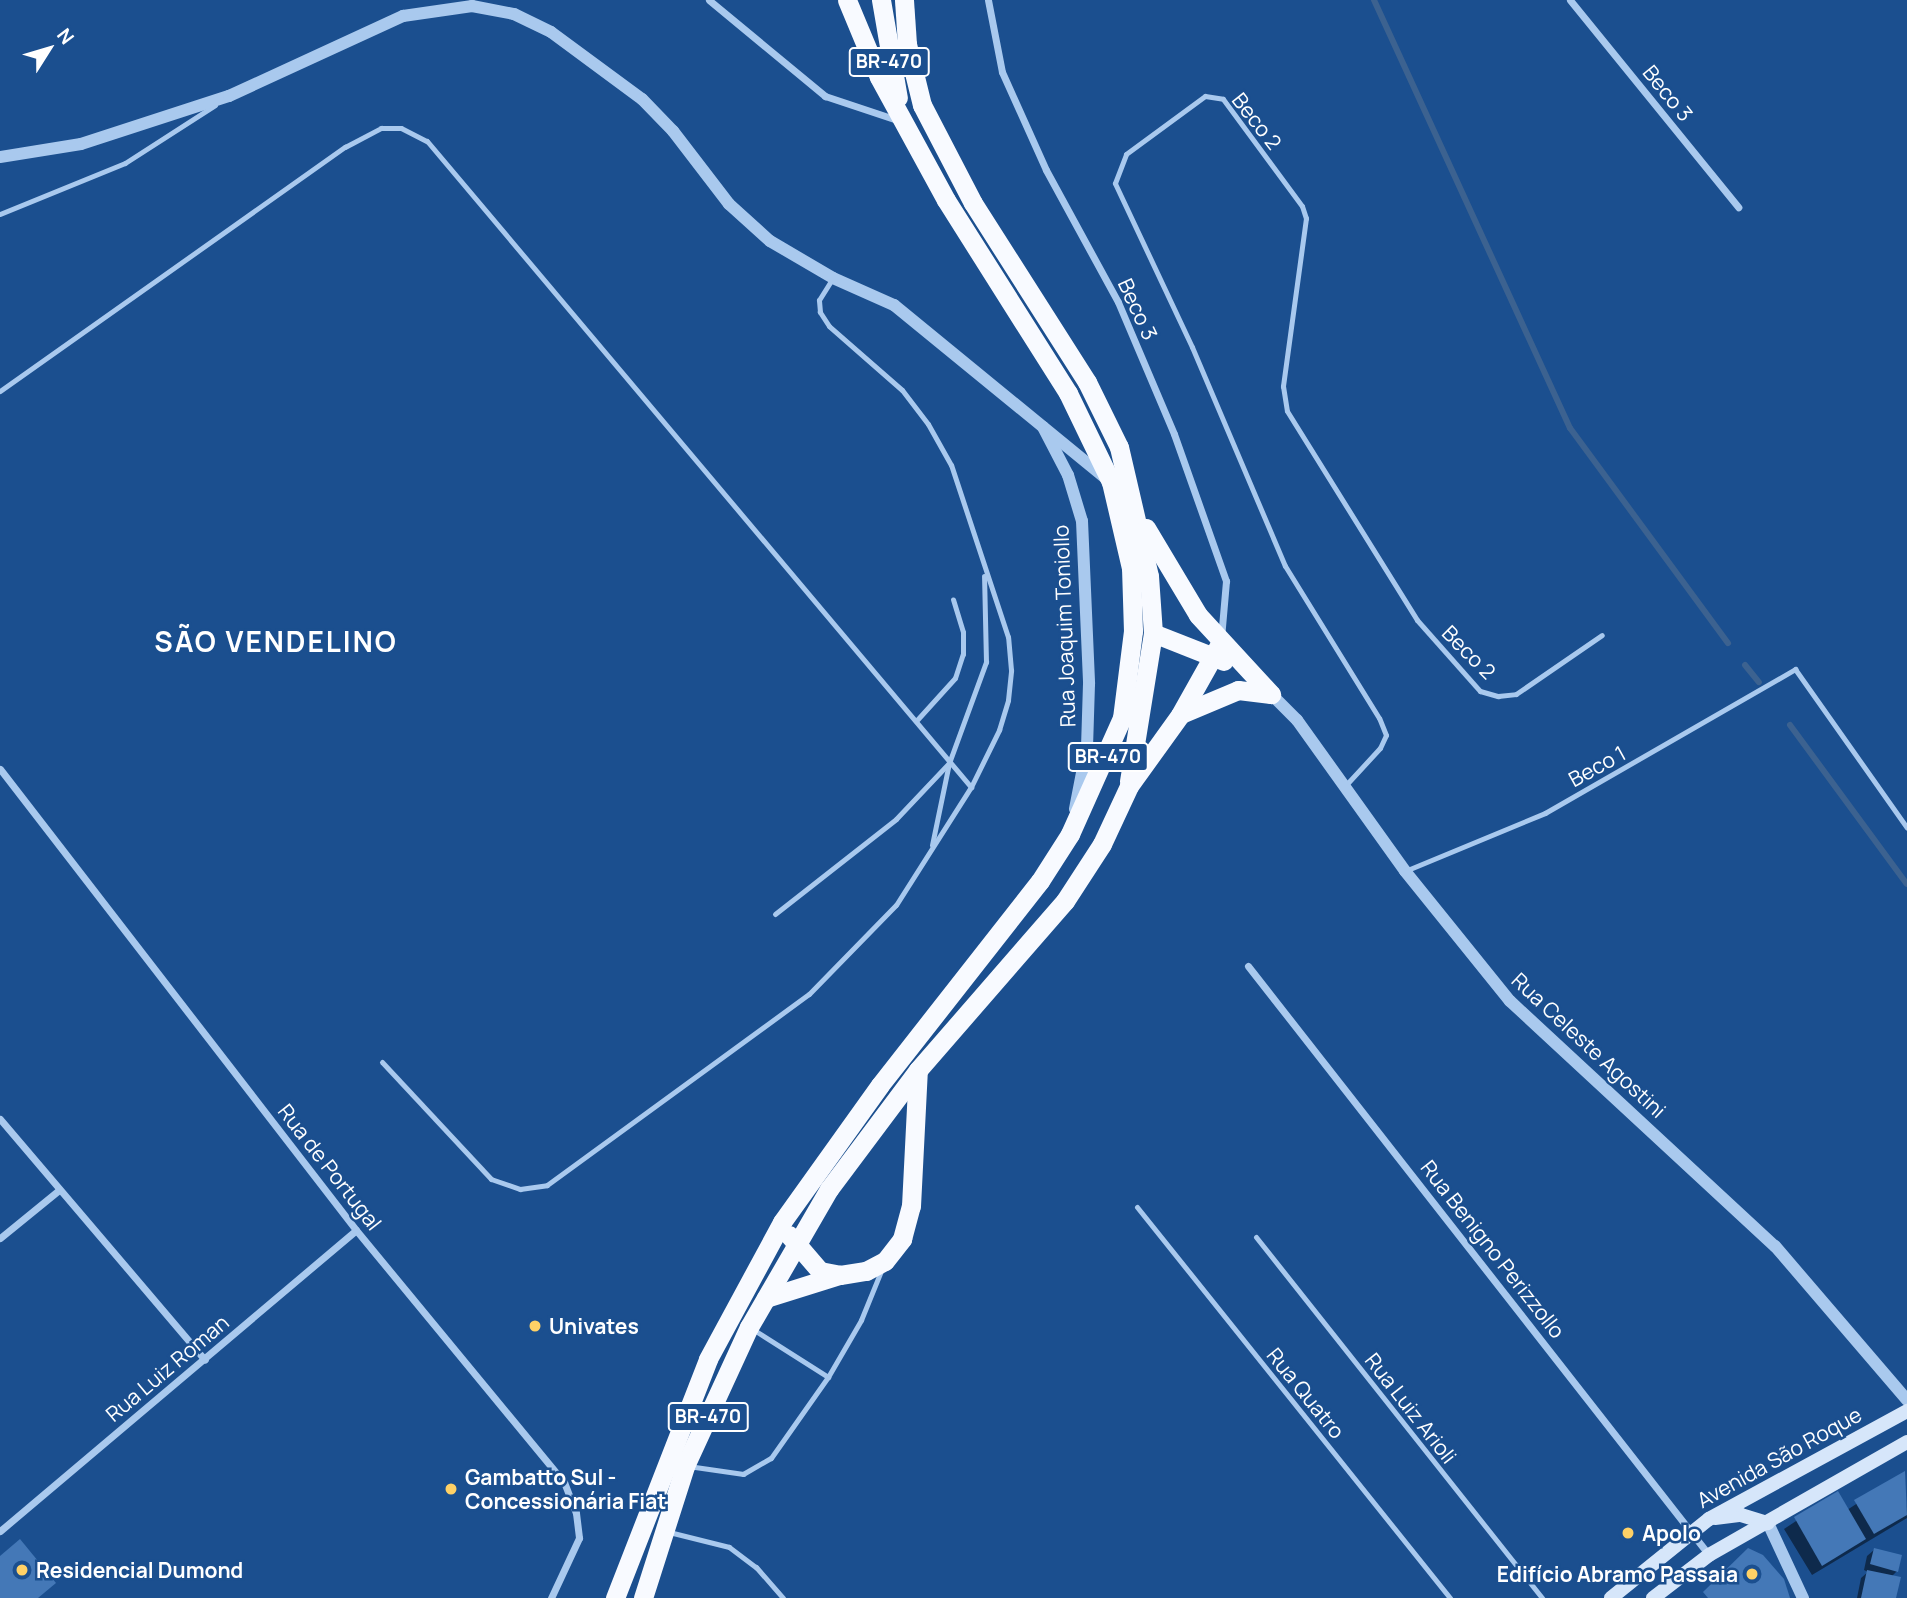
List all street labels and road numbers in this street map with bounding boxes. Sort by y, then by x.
road number: BR-470 [849,46,929,78]
street label: Beco 3 [1638,60,1698,126]
street label: Beco 2 [1227,88,1287,154]
street label: Beco 3 [1113,274,1163,344]
street label: Rua Joaquim Toniollo [1048,524,1080,728]
street label: Beco 2 [1437,620,1501,684]
street label: Beco 1 [1564,740,1630,792]
road number: BR-470 [1068,742,1148,772]
street label: Rua Celeste Agostini [1507,967,1671,1123]
street label: Rua de Portugal [273,1099,387,1235]
street label: Rua Benigno Perizzollo [1416,1155,1570,1343]
street label: Rua Luiz Roman [100,1309,234,1427]
street label: Rua Quatro [1262,1343,1350,1443]
street label: Rua Luiz Arioli [1360,1348,1462,1468]
road number: BR-470 [668,1401,748,1432]
street label: Avenida São Roque [1692,1401,1866,1513]

